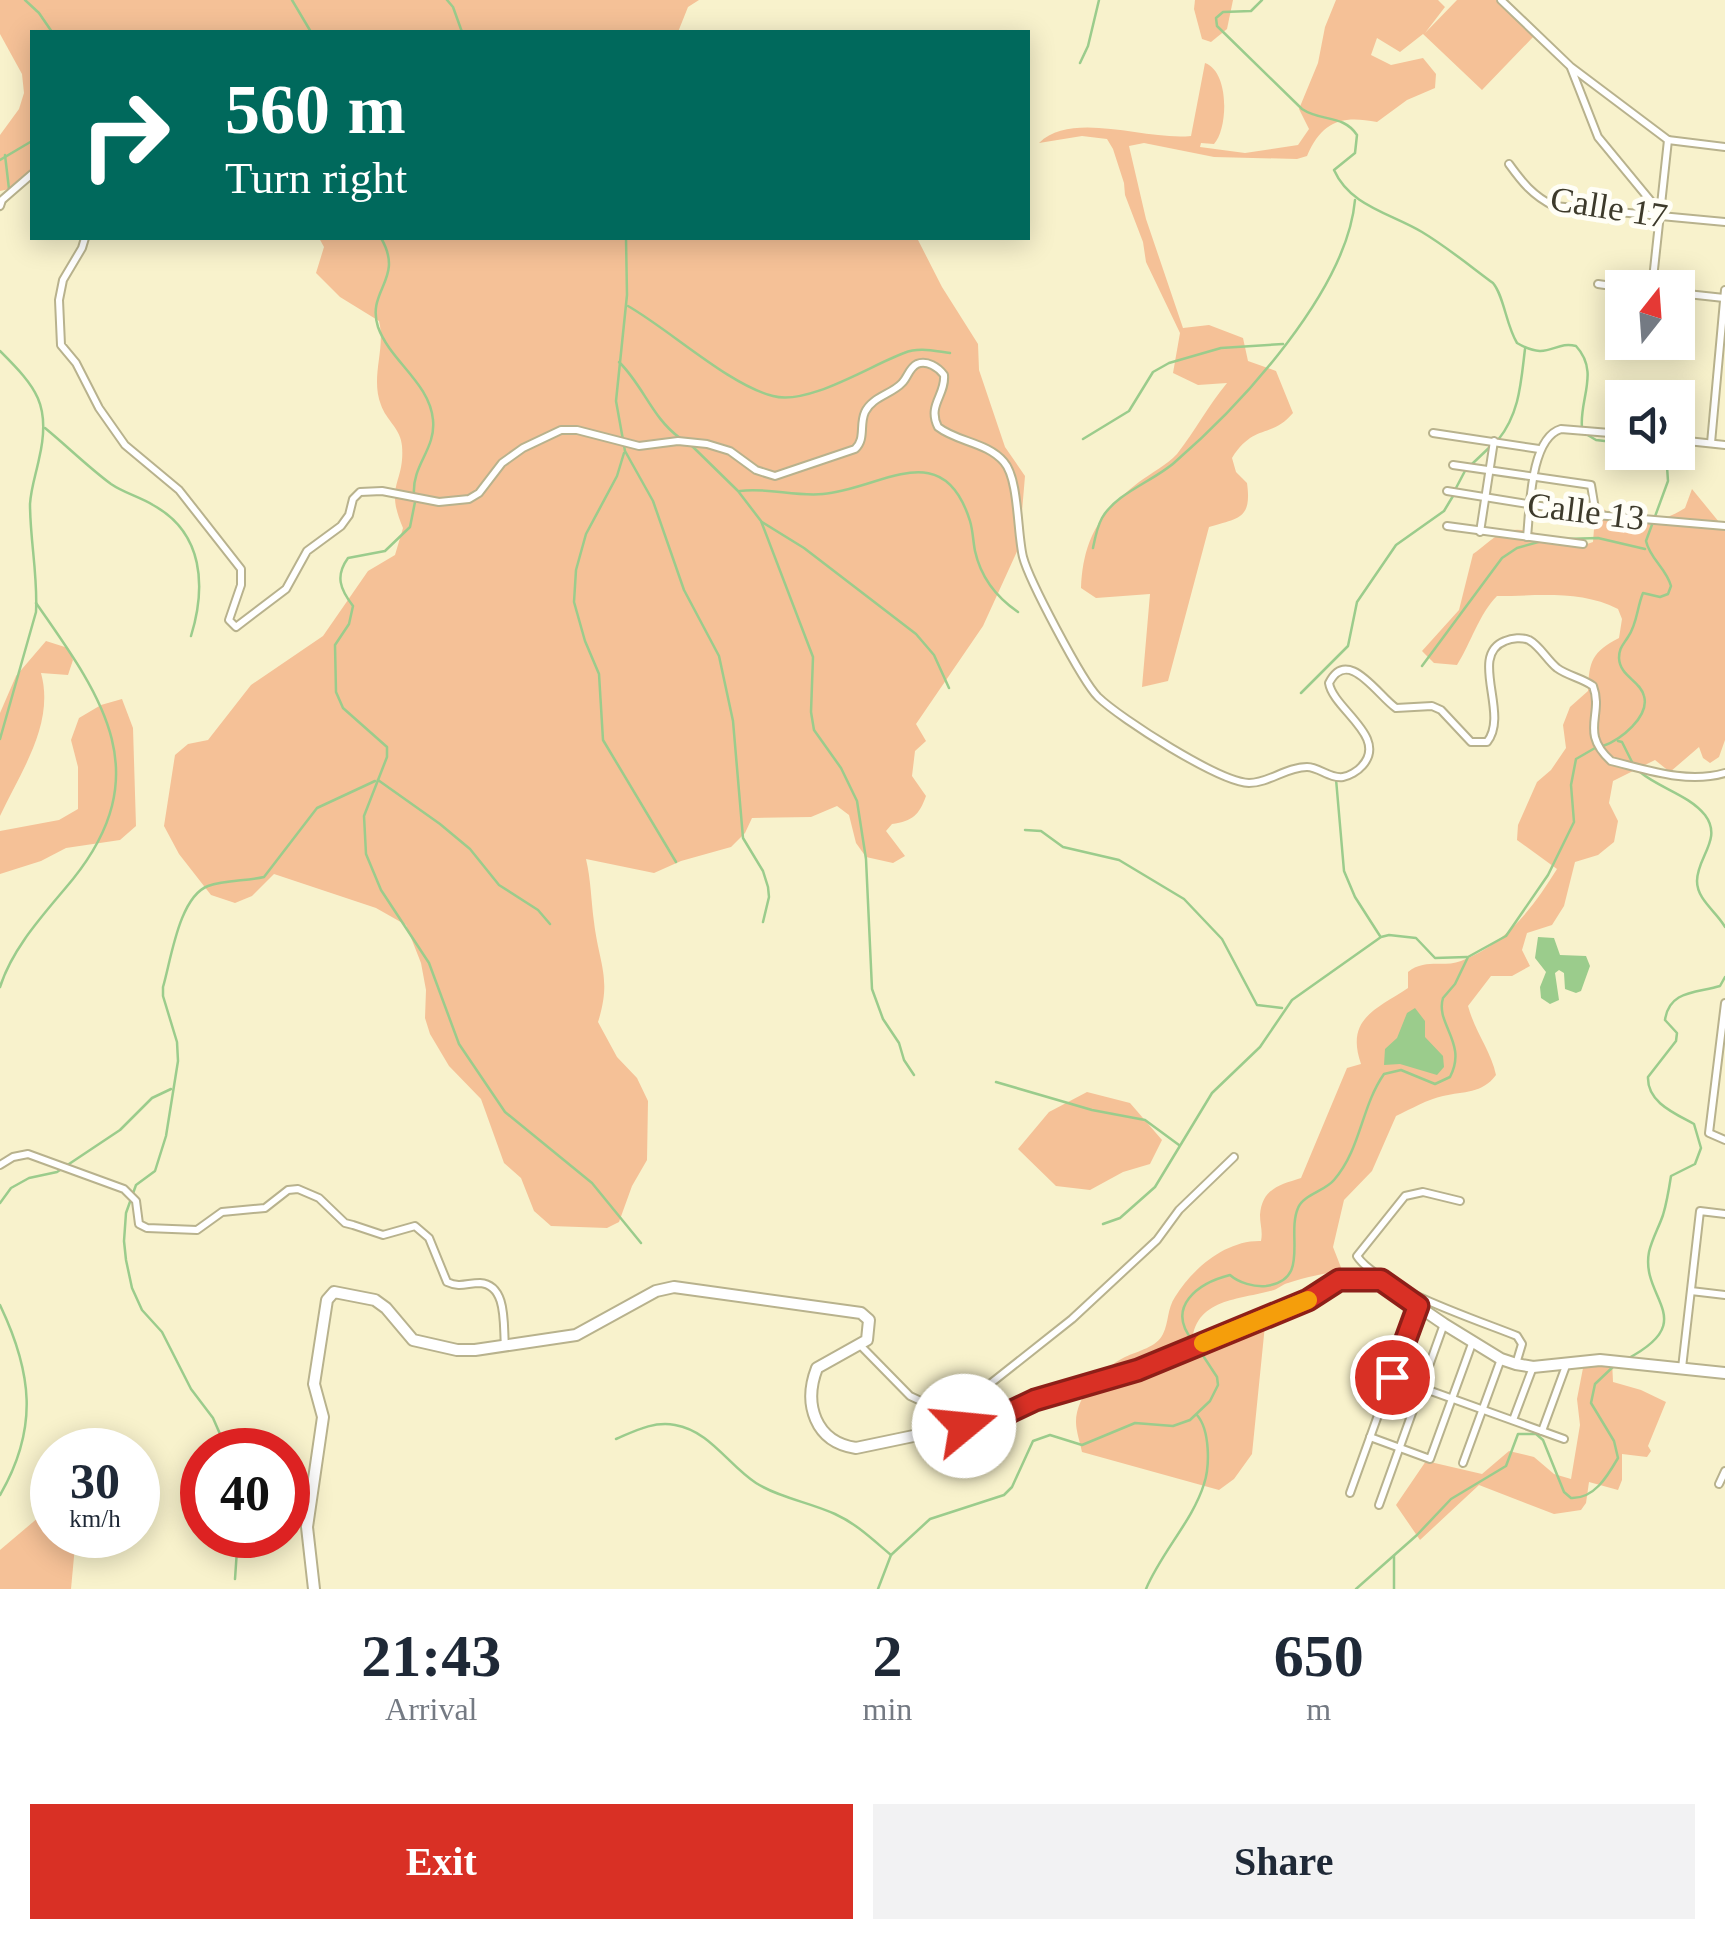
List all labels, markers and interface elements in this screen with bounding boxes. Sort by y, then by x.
icon: right [60,70,190,200]
text: 560 m [225,71,406,148]
text: Turn right [225,153,407,203]
street label: Calle 17 [1548,179,1670,236]
north arrow [1605,270,1695,360]
map controls [1605,270,1695,470]
button: sound [1605,380,1695,470]
street label: Calle 13 [1525,485,1647,538]
pin [1350,1335,1435,1420]
icon: arrive [1365,1350,1420,1405]
position arrow [912,1374,1016,1478]
speed limit sign: 40 [180,1428,310,1558]
text: 30 [70,1453,120,1509]
text: km/h [69,1505,121,1532]
text: 21:43 [361,1623,501,1689]
text: 2 [872,1623,902,1689]
text: 650 [1274,1623,1364,1689]
text: Arrival [385,1691,477,1727]
text: min [863,1691,912,1727]
text: m [1306,1691,1331,1727]
button: Exit [30,1804,853,1919]
button: Share [873,1804,1695,1919]

